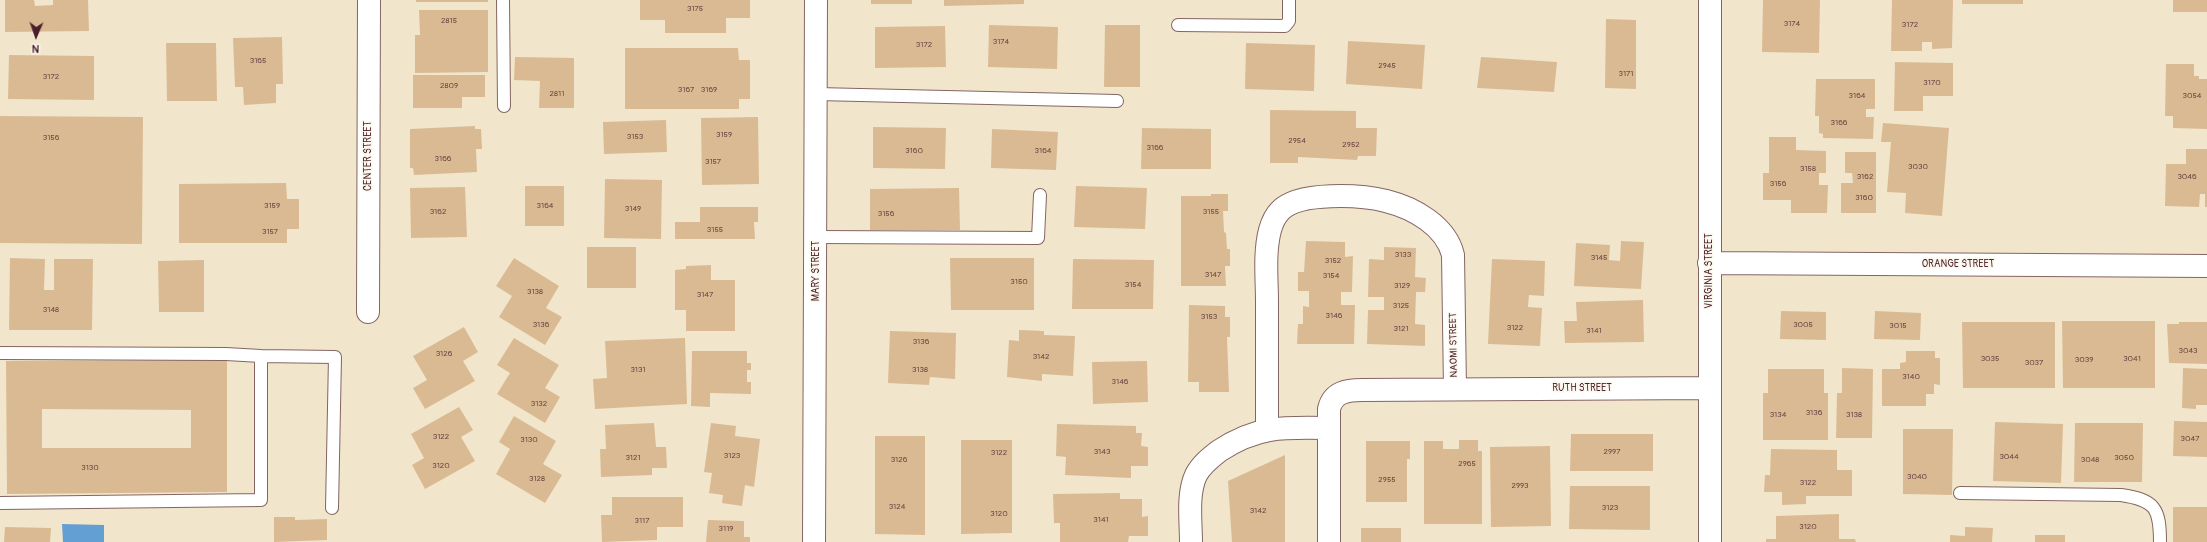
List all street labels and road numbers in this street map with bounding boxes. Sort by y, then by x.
street label: CENTER STREET [362,121,374,191]
street label: VIRGINIA STREET [1703,233,1715,309]
street label: MARY STREET [810,241,822,301]
street label: ORANGE STREET [1922,258,1994,270]
street label: NAOMI STREET [1447,312,1461,378]
street label: RUTH STREET [1552,382,1612,394]

